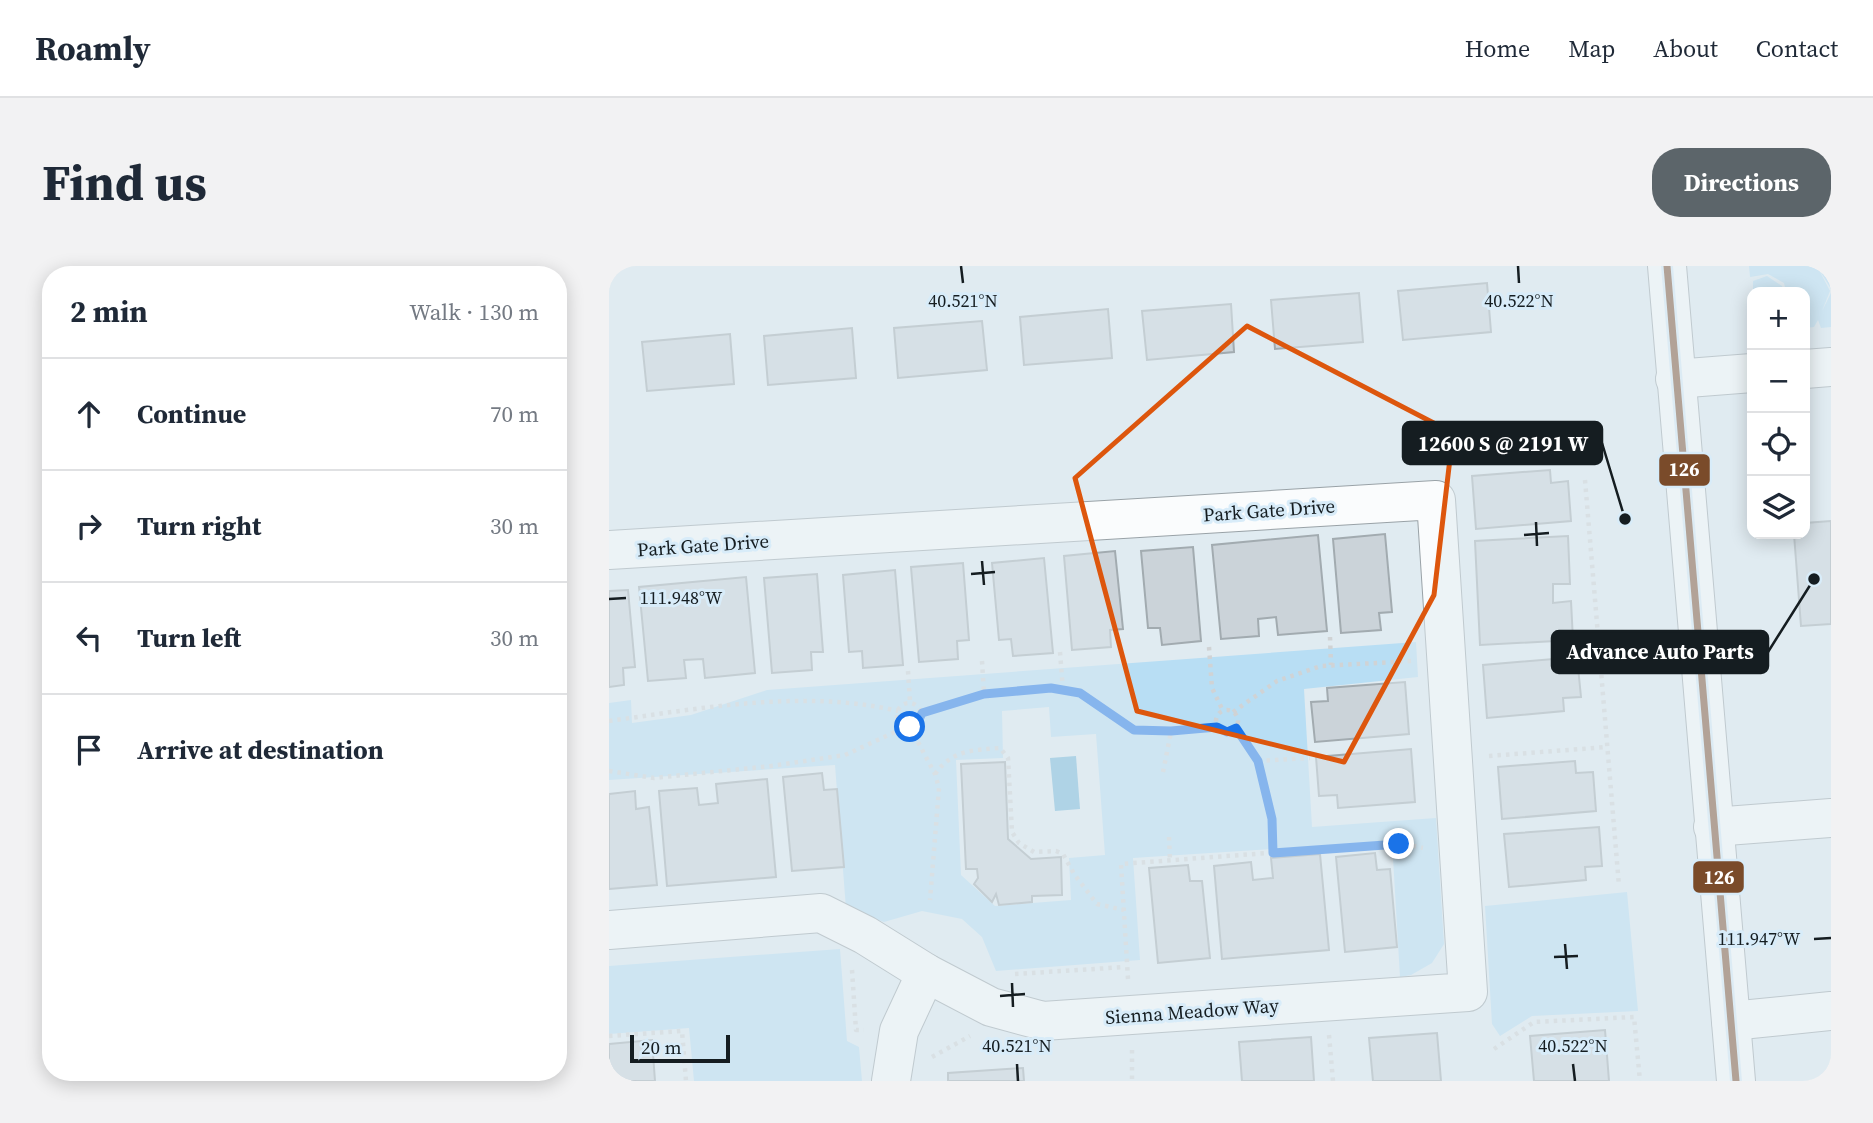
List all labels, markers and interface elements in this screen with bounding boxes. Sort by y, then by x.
text: Roamly [35,26,151,71]
text: Home [1465,32,1530,65]
text: Map [1568,32,1615,65]
text: About [1653,32,1718,65]
text: Contact [1756,32,1838,65]
button: Directions [1652,148,1831,217]
text: Find us [42,149,207,216]
map controls [1747,287,1810,539]
button: + [1747,287,1810,350]
text: 40.521°N [928,288,998,313]
text: 40.522°N [1484,288,1554,313]
text: 2 min [70,291,148,332]
text: Walk · 130 m [409,296,539,328]
button: − [1747,350,1810,413]
icon: ahead [70,395,108,433]
text: Continue [137,396,246,432]
text: 70 m [490,398,539,430]
button: locate [1747,413,1810,476]
callout: 12600 S @ 2191 W [1403,422,1602,464]
text: 12600 S @ 2191 W [1418,429,1589,458]
line badge: 126 [1658,453,1711,487]
text: 126 [1669,456,1699,482]
button: layers [1747,476,1810,539]
street label: Park Gate Drive [1202,492,1336,528]
icon: right [70,507,108,545]
text: Turn right [137,508,261,544]
text: 30 m [490,510,539,542]
street label: Park Gate Drive [636,527,770,563]
text: 111.948°W [640,585,723,610]
icon: left [70,619,108,657]
text: Turn left [137,620,241,656]
text: 30 m [490,622,539,654]
callout: Advance Auto Parts [1552,631,1768,673]
text: Advance Auto Parts [1566,637,1754,666]
route start [894,711,925,742]
icon: arrive [70,731,108,769]
text: Arrive at destination [137,732,384,768]
route end [1383,828,1414,859]
line badge: 126 [1692,860,1745,894]
text: 126 [1704,864,1734,890]
text: 111.947°W [1718,926,1801,951]
street label: Sienna Meadow Way [1104,992,1280,1030]
scale bar [630,1032,730,1064]
text: 40.521°N [982,1033,1052,1058]
text: 40.522°N [1538,1033,1608,1058]
text: 20 m [641,1034,682,1060]

